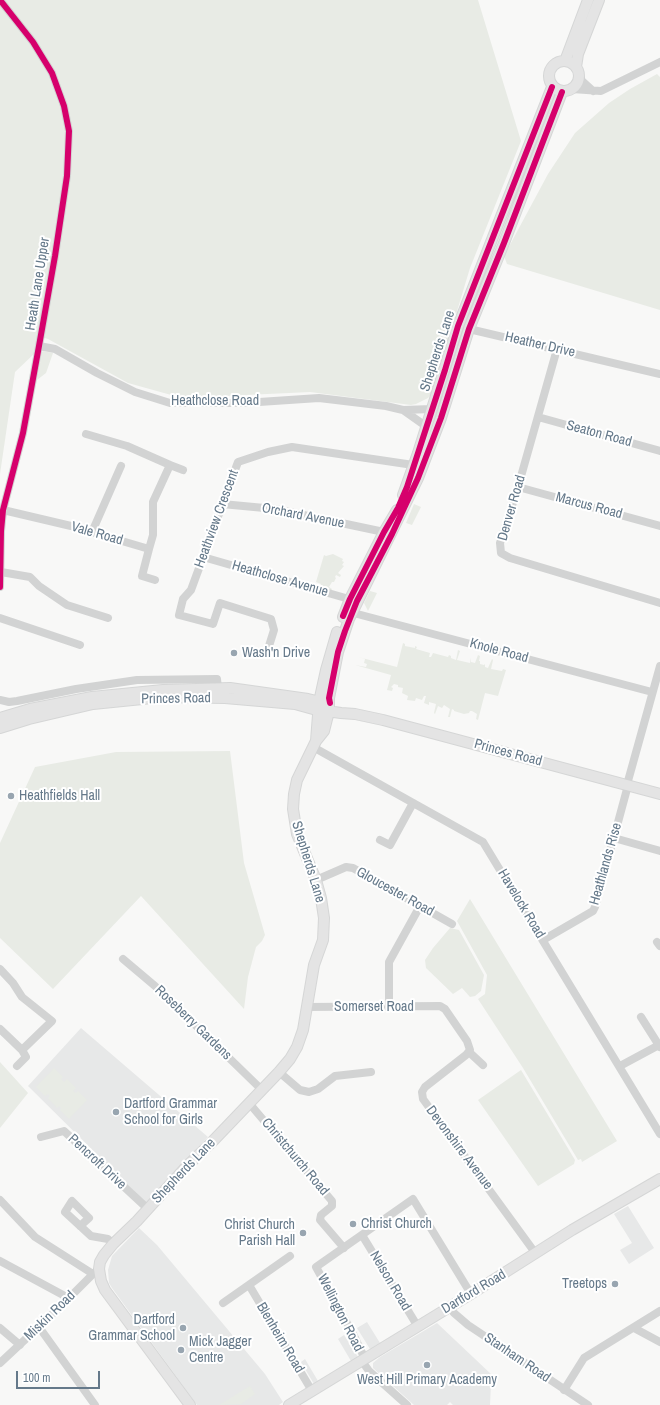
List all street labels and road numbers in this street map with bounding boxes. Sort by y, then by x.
street label: Heath Lane Upper [22,236,54,332]
street label: Shepherds Lane [417,308,459,394]
street label: Heather Drive [503,329,577,361]
street label: Heathclose Road [171,393,259,409]
street label: Seaton Road [564,417,634,451]
street label: Heathview Crescent [191,468,243,570]
street label: Denver Road [495,473,529,543]
street label: Marcus Road [554,489,624,523]
street label: Orchard Avenue [260,500,346,532]
street label: Vale Road [69,519,125,549]
street label: Heathclose Avenue [230,557,330,601]
street label: Knole Road [468,635,530,667]
street label: Princes Road [141,690,211,708]
street label: Princes Road [472,736,544,770]
street label: Shepherds Lane [288,819,328,905]
street label: Heathlands Rise [586,821,626,907]
street label: Gloucester Road [353,864,437,920]
street label: Havelock Road [494,866,548,942]
street label: Roseberry Gardens [151,982,235,1064]
street label: Somerset Road [334,999,414,1015]
street label: Devonshire Avenue [422,1103,496,1193]
street label: Christchurch Road [258,1115,332,1199]
street label: Pencroft Drive [64,1131,130,1193]
street label: Shepherds Lane [149,1135,219,1207]
street label: Nelson Road [366,1248,414,1314]
street label: Dartford Road [439,1266,509,1318]
street label: Wellington Road [313,1271,367,1355]
street label: Miskin Road [21,1288,79,1344]
street label: Blenheim Road [252,1300,308,1376]
street label: Stanham Road [481,1330,553,1386]

